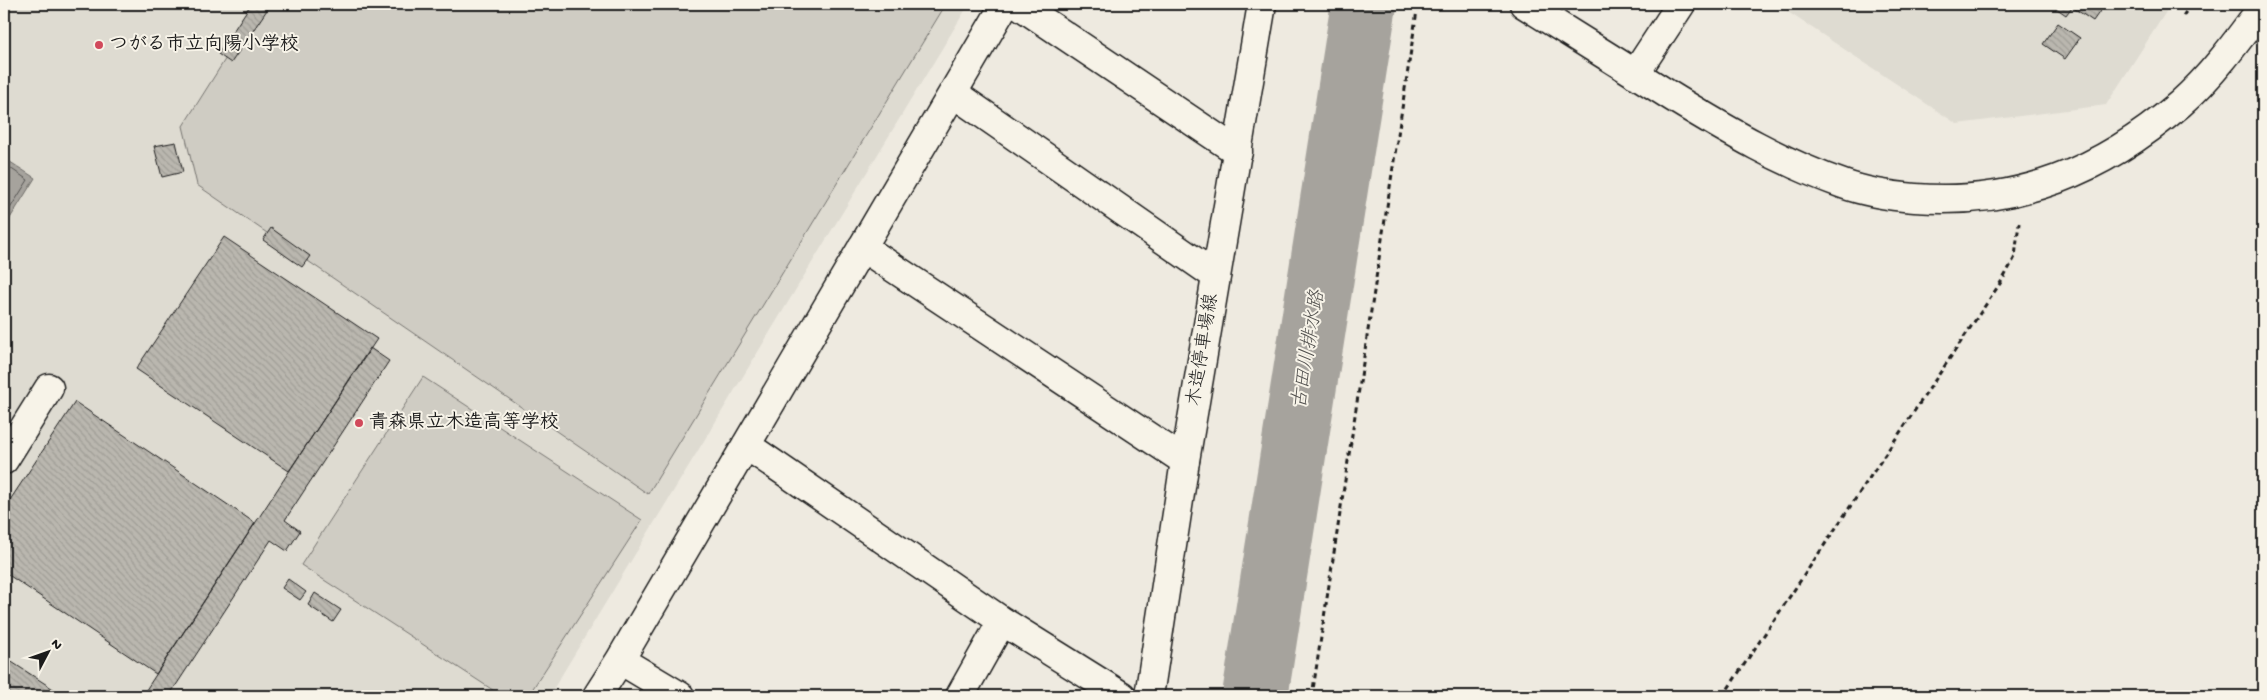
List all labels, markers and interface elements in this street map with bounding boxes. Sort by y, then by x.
place label: つがる市立向陽小学校 [109,33,299,57]
marker: つがる市立向陽小学校 [93,39,105,51]
water label: 古田川排水路 [1288,288,1331,411]
street label: 木造停車場線 [1183,292,1224,408]
place label: 青森県立木造高等学校 [369,411,559,435]
marker: 青森県立木造高等学校 [353,417,365,429]
north arrow [22,628,72,678]
text: N [47,636,65,654]

